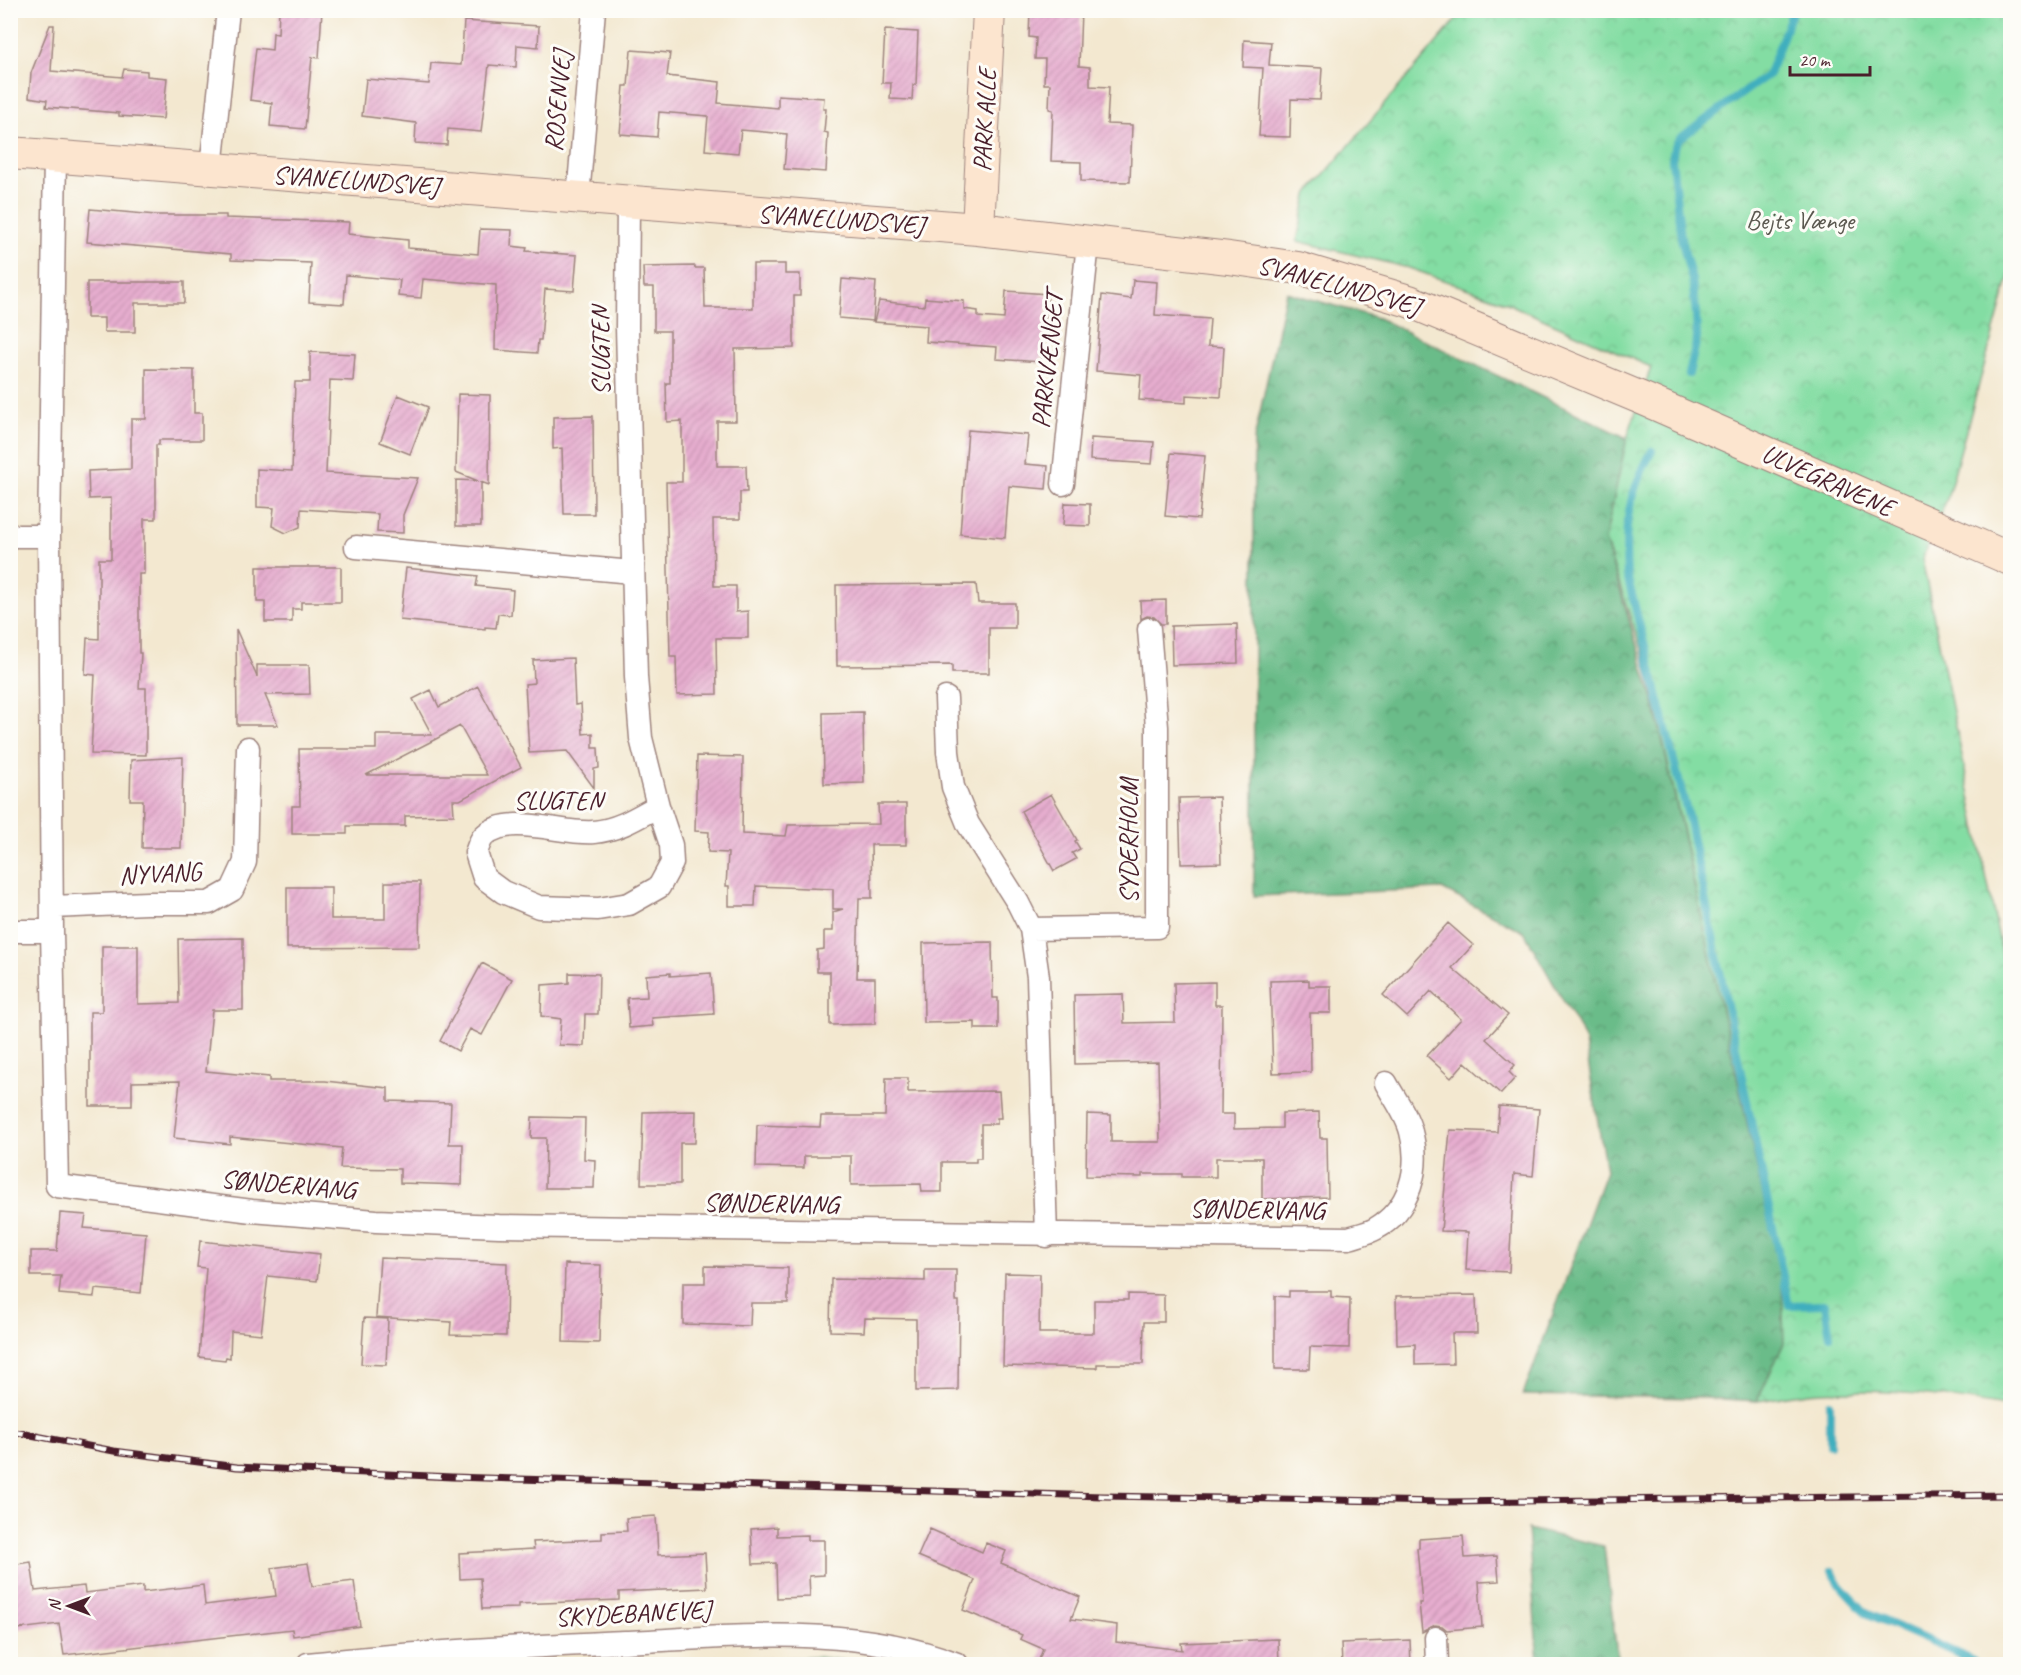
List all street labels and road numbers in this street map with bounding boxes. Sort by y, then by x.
street label: ROSENVEJ [537,45,579,153]
street label: PARK ALLE [965,64,1004,172]
street label: SVANELUNDSVEJ [272,158,445,203]
street label: SVANELUNDSVEJ [757,197,930,242]
street label: SVANELUNDSVEJ [1254,248,1428,324]
street label: PARKVÆNGET [1024,283,1072,430]
street label: SLUGTEN [583,302,618,396]
street label: ULVEGRAVENE [1757,437,1902,526]
street label: SYDERHOLM [1112,776,1145,904]
street label: SLUGTEN [514,784,607,817]
street label: NYVANG [118,855,205,892]
street label: SØNDERVANG [220,1162,360,1207]
street label: SØNDERVANG [703,1186,843,1221]
street label: SØNDERVANG [1189,1192,1329,1227]
street label: SKYDEBANEVEJ [554,1593,716,1634]

